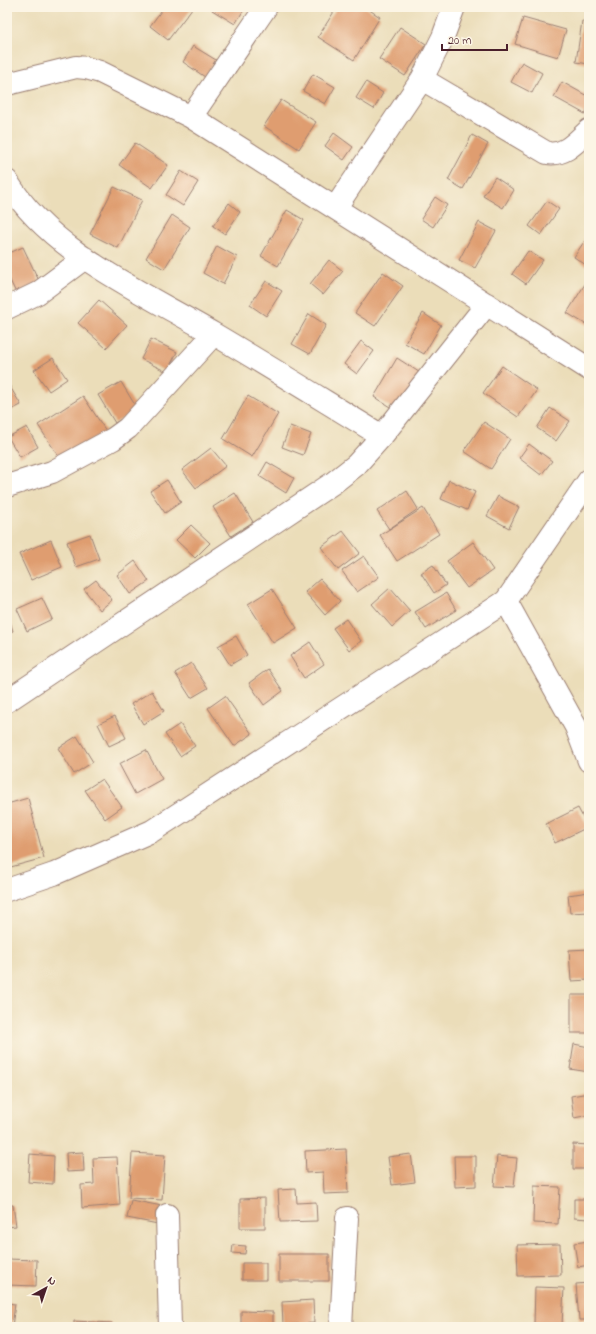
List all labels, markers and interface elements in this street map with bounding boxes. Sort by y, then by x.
scale bar [442,26,507,52]
text: 20 m [448,32,471,50]
north arrow [26,1268,66,1308]
text: N [44,1273,60,1290]

